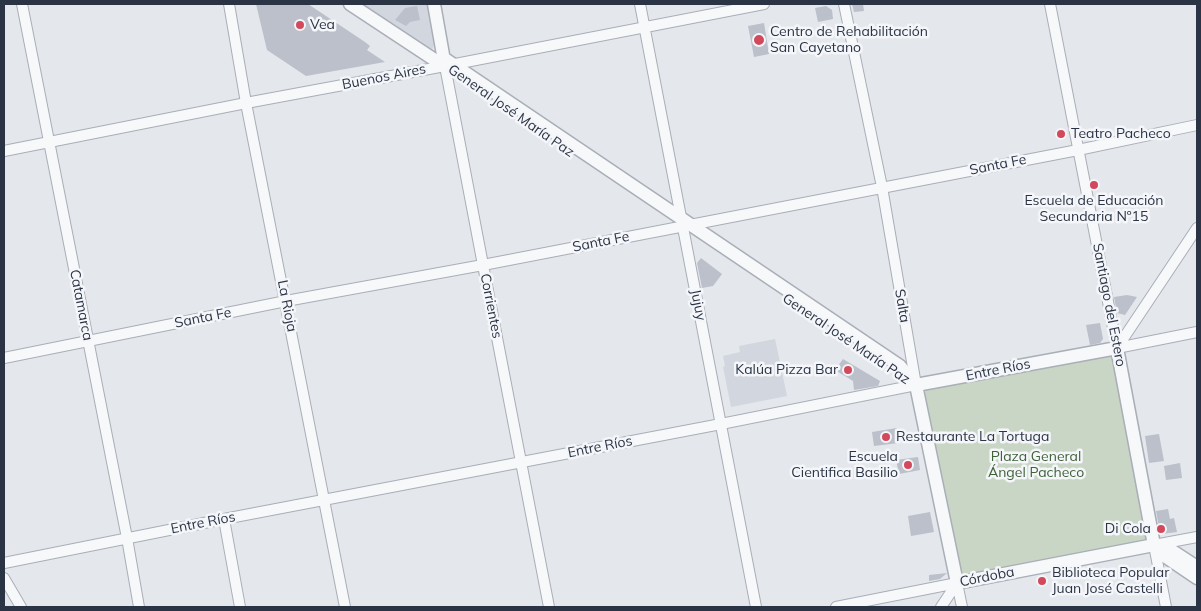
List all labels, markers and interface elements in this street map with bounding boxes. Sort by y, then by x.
place label: Vea [310,17,335,33]
marker: Vea [294,19,306,31]
place label: Centro de Rehabilitación San Cayetano [770,24,928,56]
marker: Centro de Rehabilitación San Cayetano [752,33,766,47]
street label: Buenos Aires [341,61,427,93]
street label: General José María Paz [445,61,577,161]
place label: Teatro Pacheco [1071,126,1171,142]
marker: Teatro Pacheco [1055,128,1067,140]
street label: Santa Fe [968,151,1028,179]
marker: Escuela de Educación Secundaria Nº15 [1088,179,1100,191]
place label: Escuela de Educación Secundaria Nº15 [1024,193,1164,226]
street label: Santa Fe [571,228,631,256]
street label: Santiago del Estero [1089,242,1129,368]
street label: Catamarca [66,268,96,342]
street label: Corrientes [476,272,506,340]
street label: La Rioja [274,279,300,333]
street label: Jujuy [687,288,709,322]
street label: Salta [891,288,913,324]
street label: General José María Paz [779,290,913,388]
street label: Santa Fe [173,304,233,332]
street label: Entre Ríos [964,355,1032,385]
place label: Kalúa Pizza Bar [735,362,838,378]
marker: Kalúa Pizza Bar [842,364,854,376]
place label: Restaurante La Tortuga [896,429,1049,445]
marker: Restaurante La Tortuga [880,431,892,443]
street label: Entre Ríos [566,432,634,462]
place label: Escuela Cientifica Basilio [791,449,898,482]
park label: Plaza General Ángel Pacheco [988,449,1084,482]
marker: Escuela Cientifica Basilio [902,459,914,471]
street label: Entre Ríos [169,508,237,538]
place label: Di Cola [1105,521,1151,537]
marker: Di Cola [1155,523,1167,535]
street label: Córdoba [958,563,1016,591]
place label: Biblioteca Popular Juan José Castelli [1052,565,1169,598]
marker: Biblioteca Popular Juan José Castelli [1036,575,1048,587]

